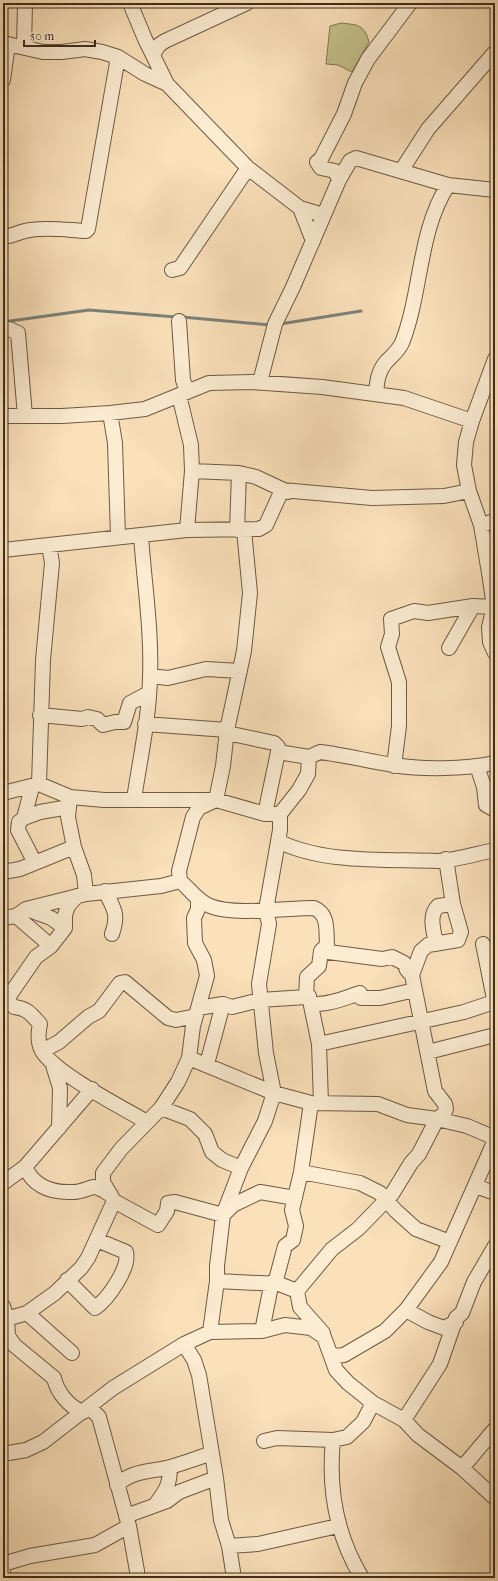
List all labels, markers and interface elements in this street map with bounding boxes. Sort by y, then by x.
scale bar [24,22,95,48]
text: 50 m [30,29,54,43]

